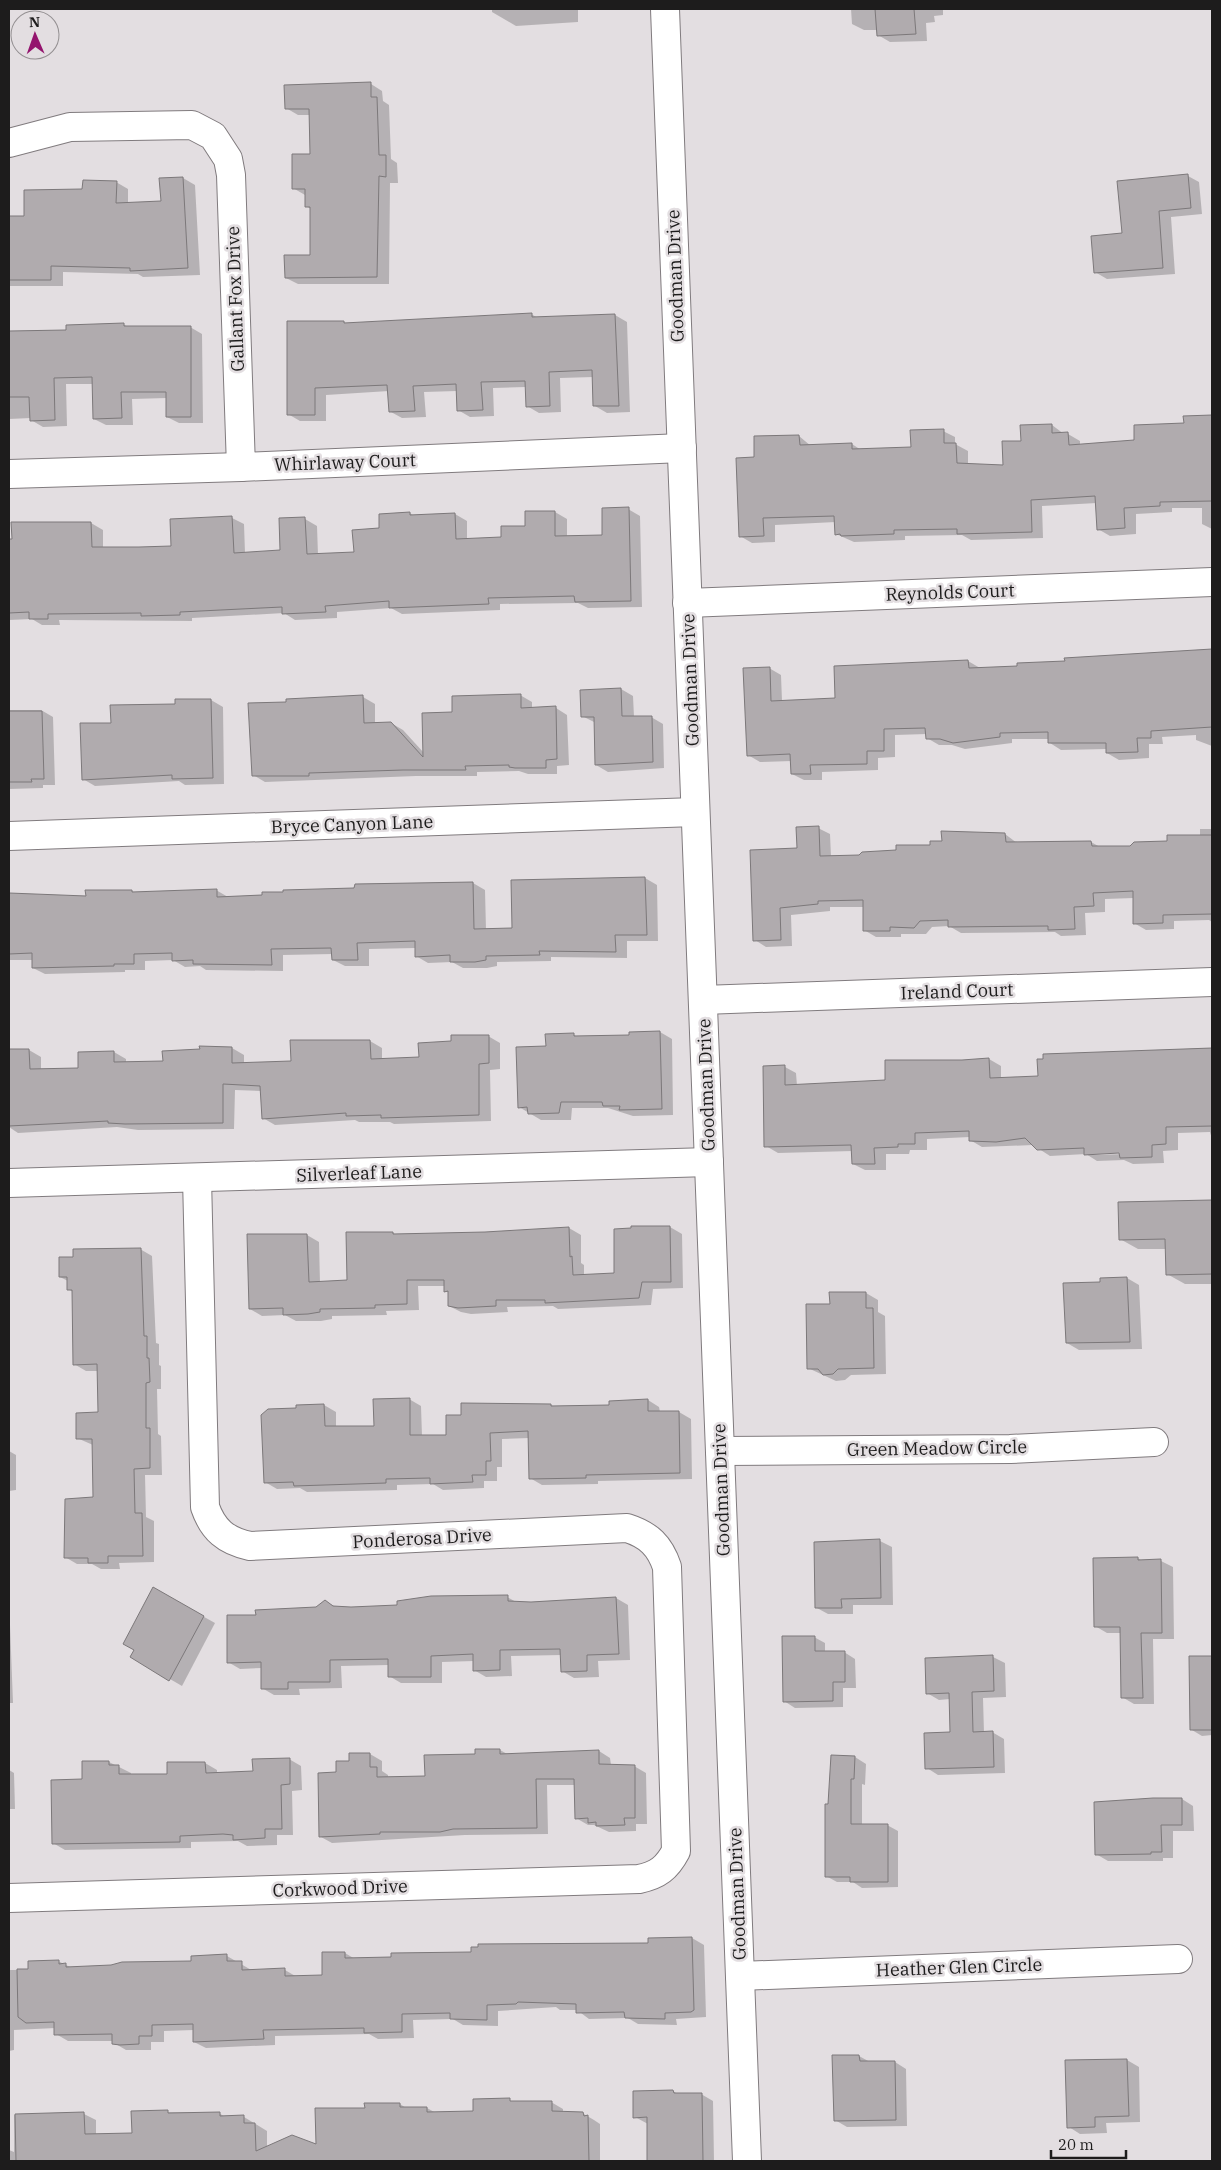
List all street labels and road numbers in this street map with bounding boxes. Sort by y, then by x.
street label: Goodman Drive [661,209,689,343]
street label: Gallant Fox Drive [221,226,249,372]
street label: Whirlaway Court [274,448,416,476]
street label: Reynolds Court [885,578,1015,606]
street label: Goodman Drive [676,613,704,747]
street label: Bryce Canyon Lane [270,810,434,838]
street label: Ireland Court [900,978,1014,1004]
street label: Goodman Drive [692,1018,720,1152]
street label: Silverleaf Lane [296,1159,422,1187]
street label: Goodman Drive [707,1423,735,1557]
street label: Green Meadow Circle [847,1435,1027,1461]
street label: Ponderosa Drive [352,1523,492,1553]
street label: Goodman Drive [723,1827,751,1961]
street label: Corkwood Drive [272,1874,408,1902]
street label: Heather Glen Circle [875,1953,1043,1981]

